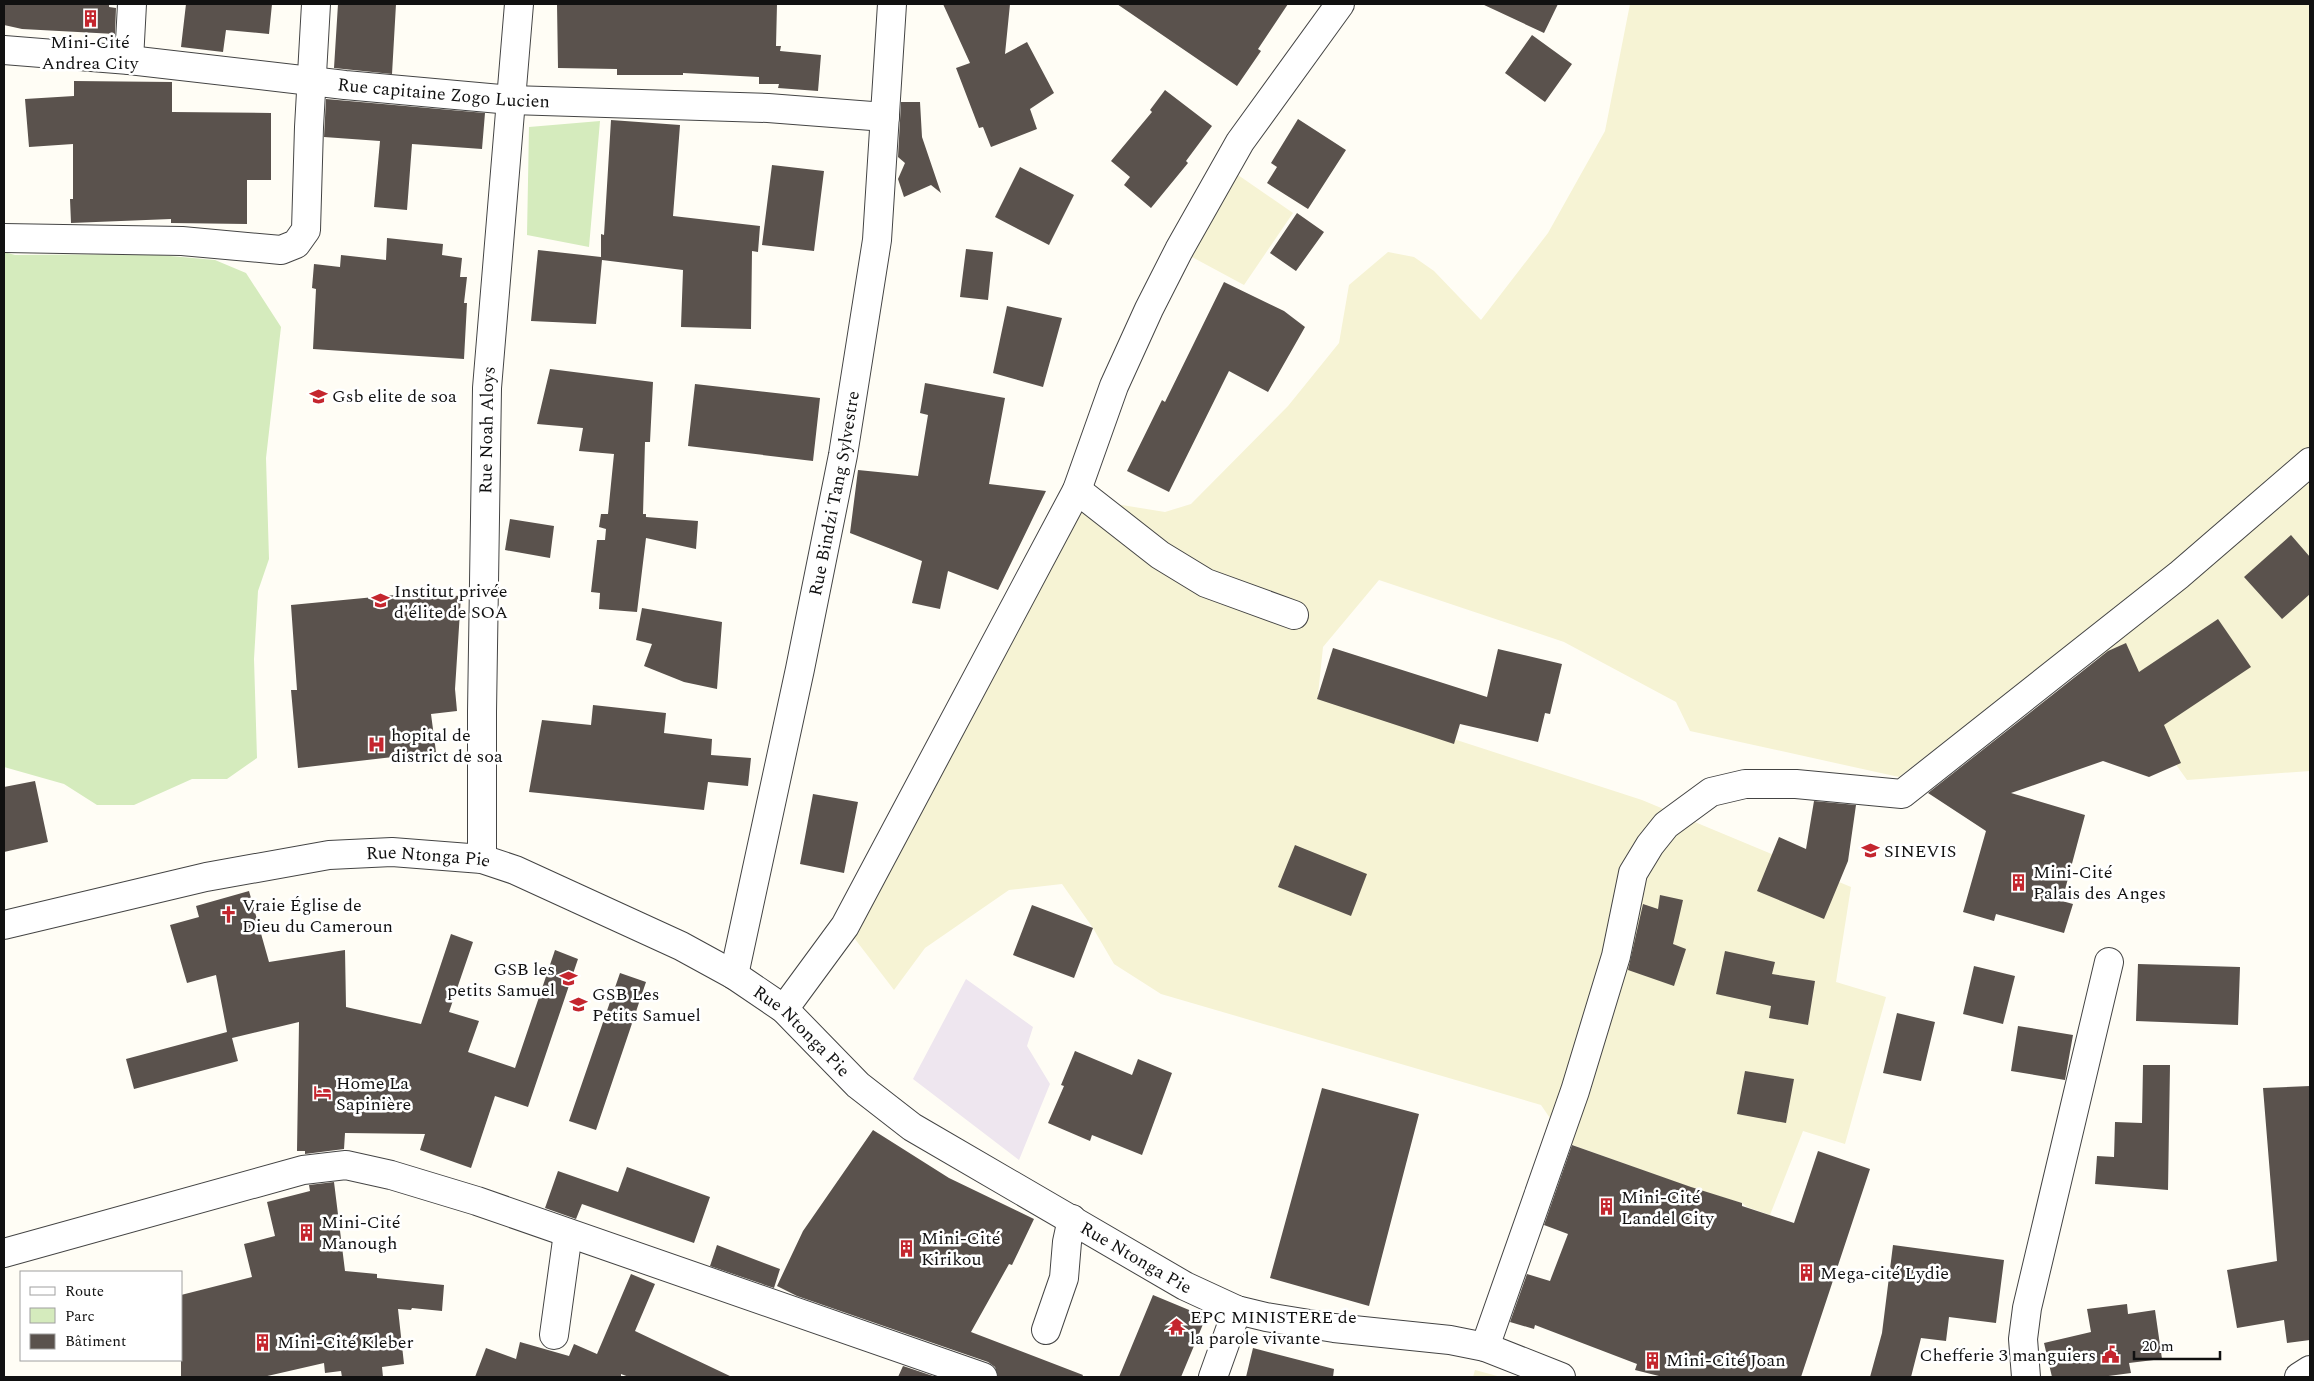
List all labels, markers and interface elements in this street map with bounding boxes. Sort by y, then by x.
building icon: Mini-Cité Andrea City [80,9,100,29]
place label: Mini-Cité Andrea City [41,29,140,77]
street label: Rue capitaine Zogo Lucien [336,71,550,115]
street label: Rue Noah Aloys [472,365,502,494]
place label: Gsb elite de soa [332,383,457,410]
school or university icon: Gsb elite de soa [308,386,328,406]
street label: Rue Bindzi Tang Sylvestre [801,389,866,598]
place label: Institut privée d'élite de SOA [394,578,508,626]
school or university icon: Institut privée d'élite de SOA [370,591,390,611]
place label: hopital de district de soa [391,722,503,770]
hospital icon: hopital de district de soa [367,735,387,755]
street label: Rue Ntonga Pie [365,838,494,875]
place label: SINEVIS [1884,838,1956,865]
school or university icon: SINEVIS [1860,841,1880,861]
place label: Mini-Cité Palais des Anges [2033,859,2166,907]
building icon: Mini-Cité Palais des Anges [2009,872,2029,892]
place label: Vraie Église de Dieu du Cameroun [242,892,393,940]
church icon: Vraie Église de Dieu du Cameroun [218,905,238,925]
place label: GSB les petits Samuel [447,956,555,1004]
school or university icon: GSB les petits Samuel [559,969,579,989]
street label: Rue Ntonga Pie [748,978,857,1083]
place label: GSB Les Petits Samuel [592,981,701,1029]
school or university icon: GSB Les Petits Samuel [568,994,588,1014]
place label: Home La Sapinière [336,1070,411,1118]
hotel icon: Home La Sapinière [312,1083,332,1103]
place label: Mini-Cité Landel City [1621,1184,1715,1232]
building icon: Mini-Cité Landel City [1597,1197,1617,1217]
place label: Mini-Cité Manough [321,1209,401,1257]
street label: Rue Ntonga Pie [1075,1214,1196,1301]
building icon: Mini-Cité Manough [297,1222,317,1242]
place label: Mini-Cité Kirikou [921,1225,1001,1273]
building icon: Mini-Cité Kirikou [897,1238,917,1258]
place label: Mega-cité Lydie [1820,1260,1949,1287]
building icon: Mega-cité Lydie [1796,1263,1816,1283]
legend [20,1271,182,1361]
text: Route [65,1280,104,1303]
place label: EPC MINISTERE de la parole vivante [1190,1304,1357,1352]
text: Parc [65,1305,95,1328]
temple icon: EPC MINISTERE de la parole vivante [1166,1317,1186,1337]
scale bar [2134,1328,2220,1360]
place label: Mini-Cité Kleber [277,1329,414,1356]
text: Bâtiment [65,1330,126,1353]
building icon: Mini-Cité Kleber [253,1332,273,1352]
text: 20 m [2142,1335,2174,1358]
place label: Chefferie 3 manguiers [1919,1342,2096,1369]
public building icon: Chefferie 3 manguiers [2100,1345,2120,1365]
place label: Mini-Cité Joan [1666,1347,1786,1374]
building icon: Mini-Cité Joan [1642,1350,1662,1370]

